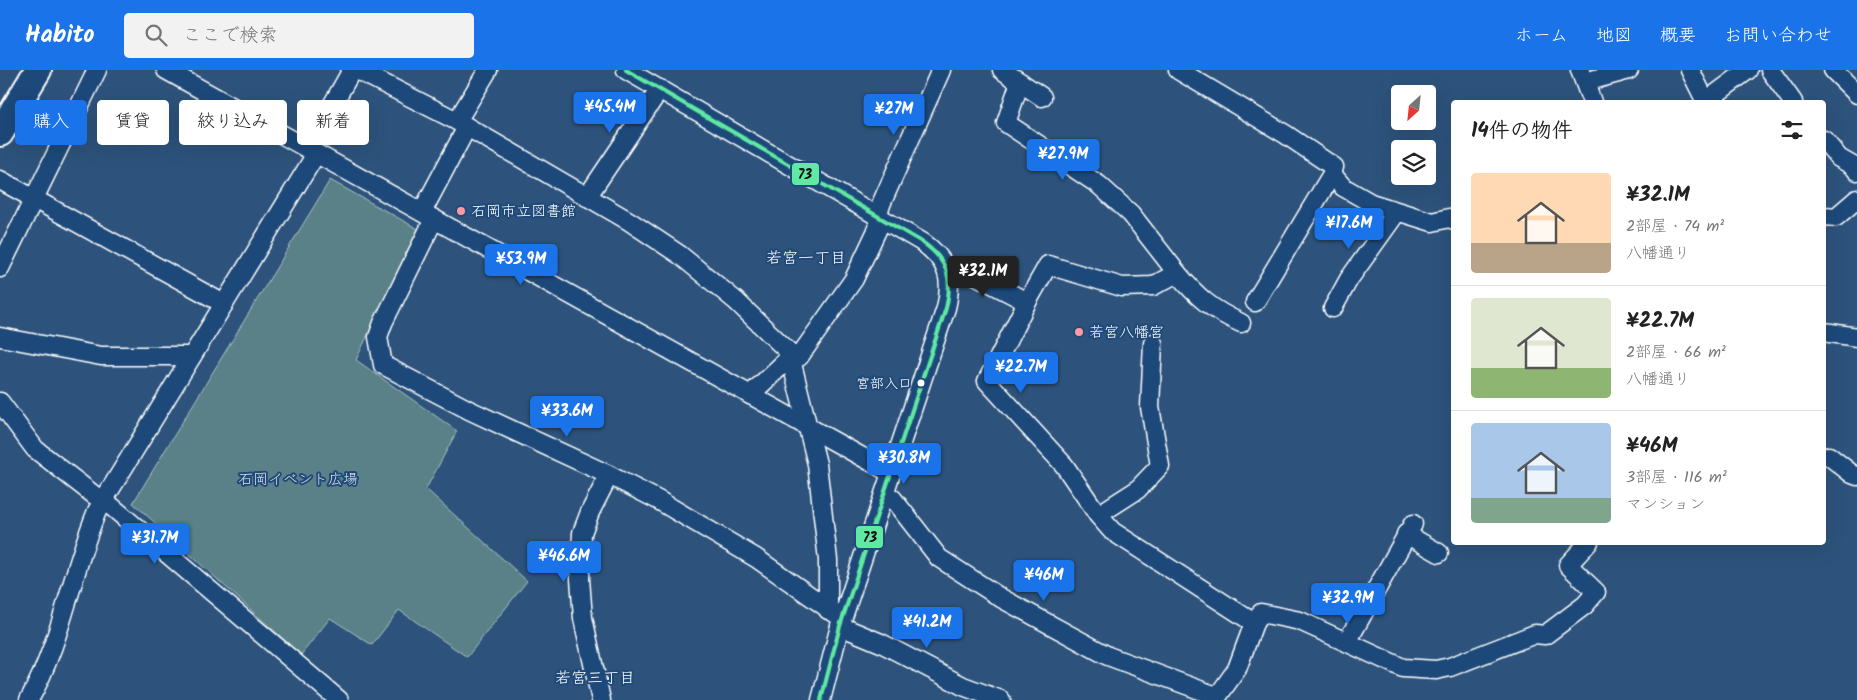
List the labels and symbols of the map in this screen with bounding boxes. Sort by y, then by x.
north arrow [1391,85,1436,130]
pin: ¥45.4M [569,92,651,134]
pin: ¥27M [864,93,924,136]
pin: ¥27.9M [1022,138,1104,181]
line badge: 73 [791,162,820,186]
text: 73 [798,164,812,186]
place label: 石岡市立図書館 [471,200,576,224]
marker: 石岡市立図書館 [455,205,467,217]
pin: ¥17.6M [1308,208,1390,250]
pin: ¥53.9M [480,244,562,286]
district label: 若宮一丁目 [766,246,846,271]
pin: ¥32.1M [942,256,1024,298]
place label: 若宮八幡宮 [1089,321,1164,345]
marker: 若宮八幡宮 [1073,326,1085,338]
pin: ¥22.7M [980,352,1062,394]
place label: 宮部入口 [856,373,912,395]
marker: 宮部入口 [916,378,926,388]
pin: ¥33.6M [526,396,608,438]
pin: ¥30.8M [863,442,945,485]
park label: 石岡イベント広場 [238,468,358,492]
pin: ¥31.7M [114,522,196,565]
line badge: 73 [855,525,884,549]
text: 73 [863,527,877,549]
pin: ¥46.6M [523,540,605,583]
pin: ¥46M [1014,560,1074,602]
pin: ¥32.9M [1307,582,1389,625]
pin: ¥41.2M [886,606,968,649]
district label: 若宮三丁目 [555,666,635,691]

